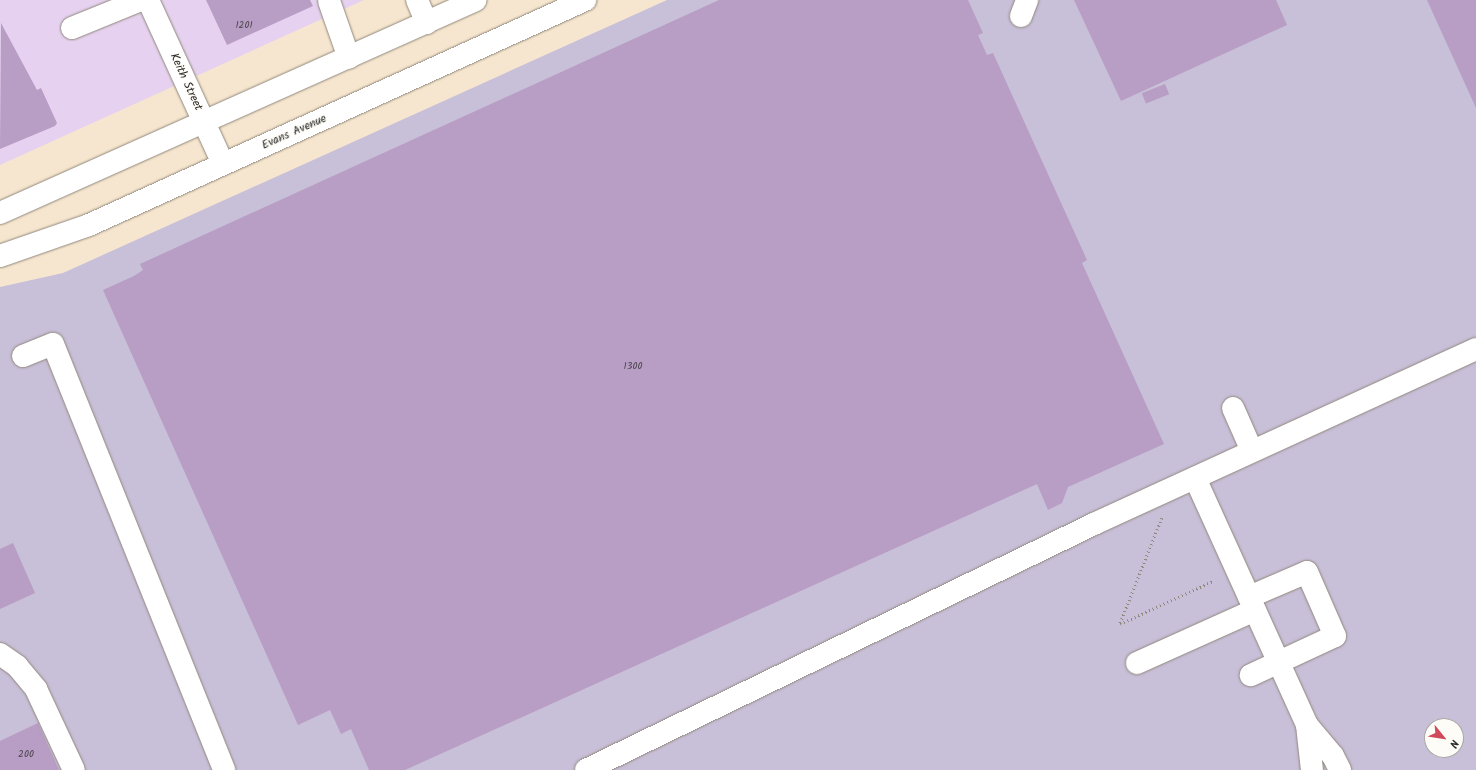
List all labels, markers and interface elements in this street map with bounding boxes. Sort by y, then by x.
house number: 1201 [235,20,253,32]
street label: Keith Street [166,51,206,113]
street label: Evans Avenue [259,111,329,153]
house number: 1300 [624,361,642,373]
north arrow [1424,718,1464,758]
text: N [1444,736,1463,751]
house number: 200 [18,749,34,761]

